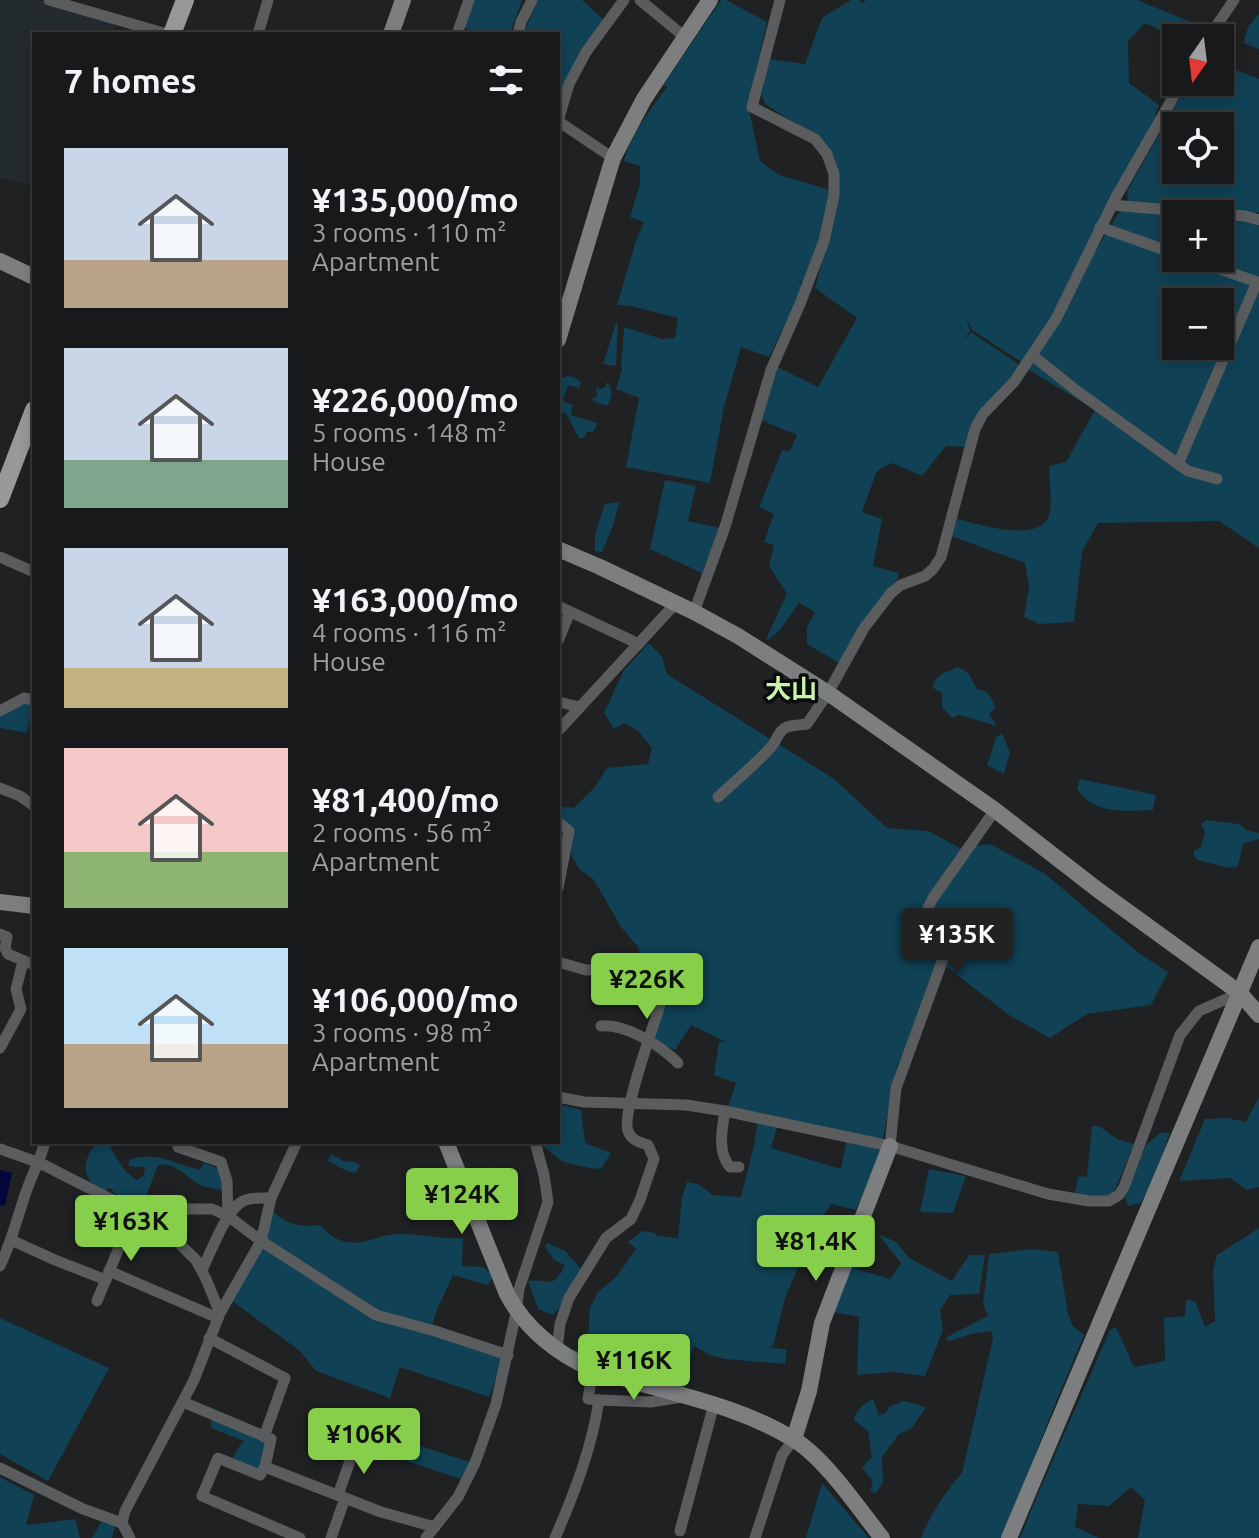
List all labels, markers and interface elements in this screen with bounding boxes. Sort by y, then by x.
north arrow [1162,24,1234,96]
map controls [1162,24,1234,360]
icon: filters [484,58,528,102]
text: 7 homes [64,61,197,99]
button: locate [1162,112,1234,184]
icon: home [128,180,224,276]
text: ¥135,000/mo [312,180,519,218]
button: + [1162,200,1234,272]
text: 3 rooms · 110 m² [312,218,507,247]
text: Apartment [312,247,439,276]
button: − [1162,288,1234,360]
icon: home [128,380,224,476]
text: ¥226,000/mo [312,380,519,418]
text: 5 rooms · 148 m² [312,418,507,447]
text: House [312,447,386,476]
icon: home [128,580,224,676]
text: ¥163,000/mo [312,580,519,618]
text: 4 rooms · 116 m² [312,618,507,647]
text: House [312,647,386,676]
district label: 大山 [765,674,817,703]
icon: home [128,780,224,876]
text: ¥81,400/mo [312,780,499,818]
text: 2 rooms · 56 m² [312,818,492,847]
text: Apartment [312,847,439,876]
pin: ¥135K [901,908,1013,976]
text: ¥135K [919,919,995,948]
pin: ¥226K [591,953,703,1021]
text: ¥226K [609,964,685,993]
icon: home [128,980,224,1076]
text: ¥106,000/mo [312,980,519,1018]
text: 3 rooms · 98 m² [312,1018,492,1047]
text: Apartment [312,1047,439,1076]
pin: ¥124K [406,1168,518,1236]
text: ¥124K [424,1179,500,1208]
pin: ¥163K [75,1195,187,1263]
text: ¥163K [93,1206,169,1235]
pin: ¥81.4K [751,1215,881,1283]
text: ¥81.4K [775,1226,857,1255]
pin: ¥116K [578,1334,690,1402]
text: ¥116K [596,1345,672,1374]
pin: ¥106K [308,1408,420,1476]
text: ¥106K [326,1419,402,1448]

